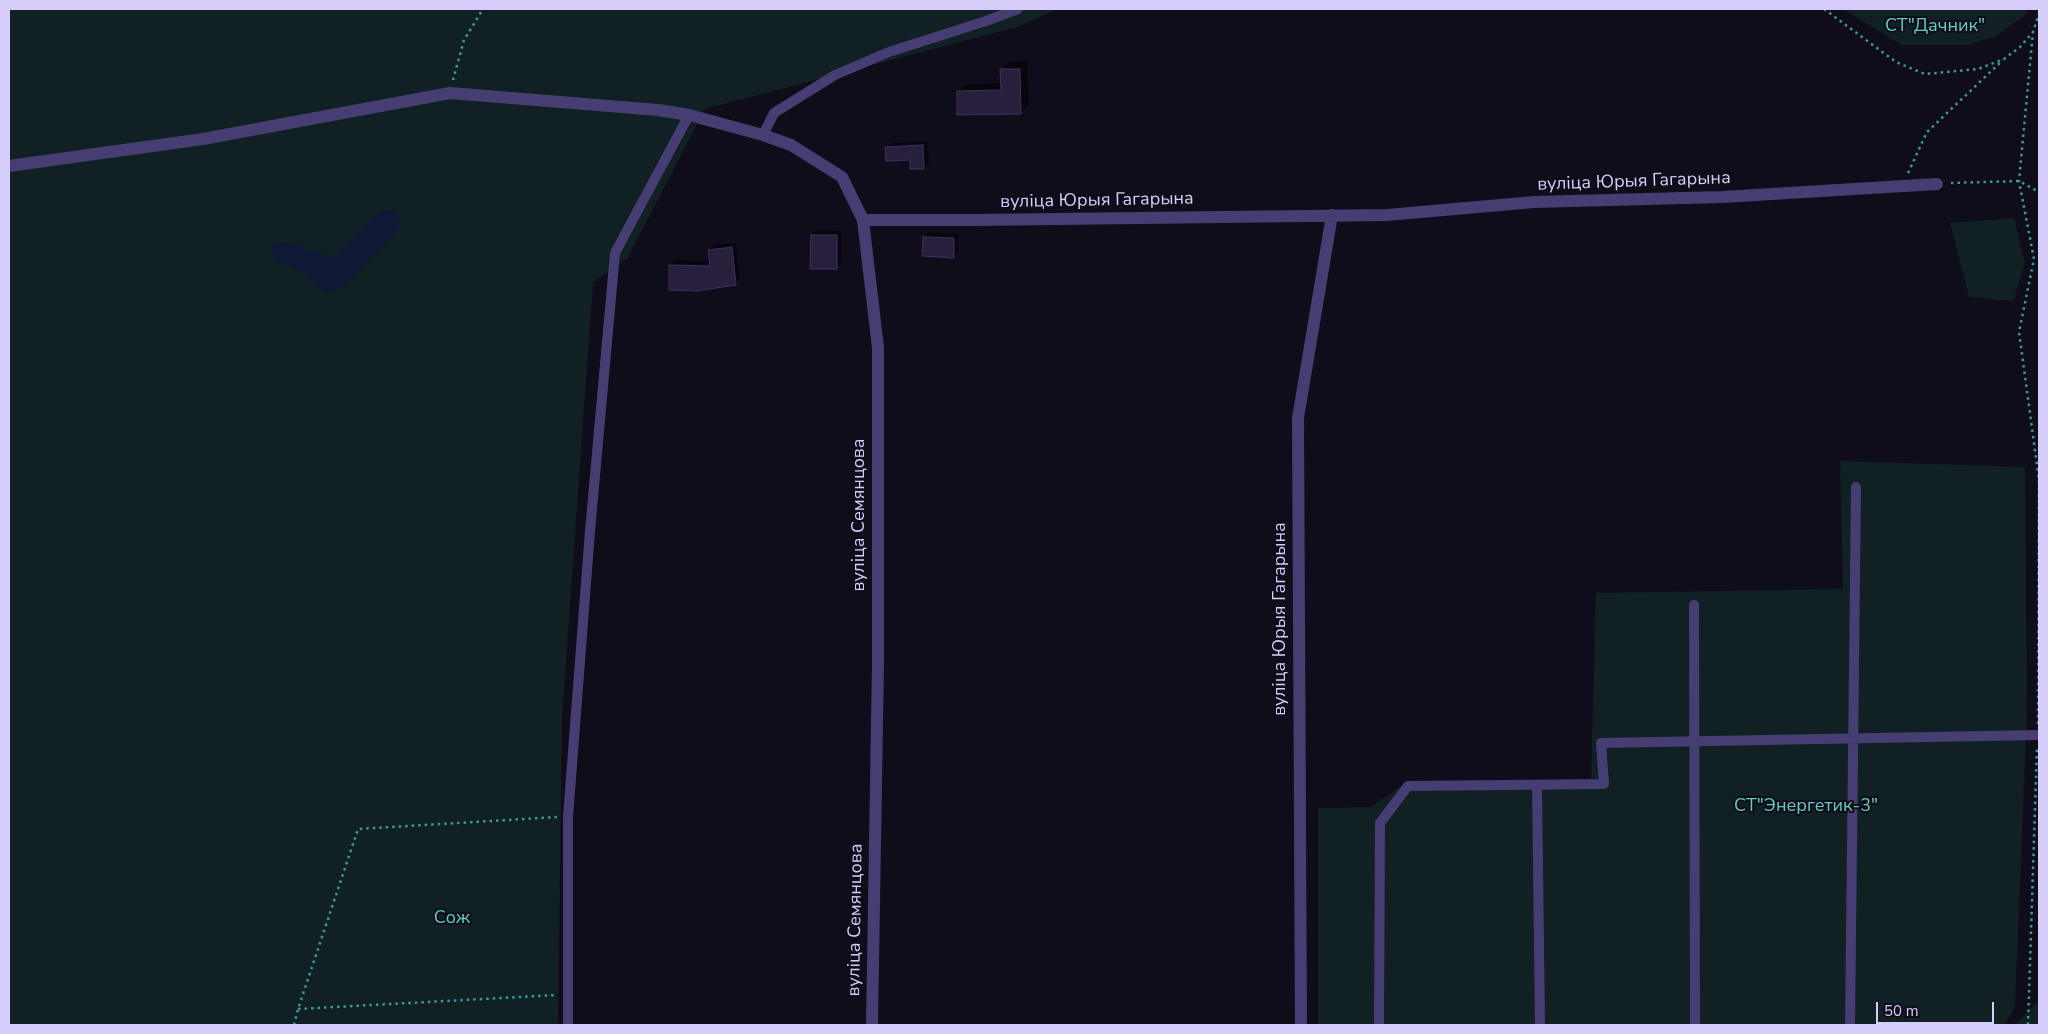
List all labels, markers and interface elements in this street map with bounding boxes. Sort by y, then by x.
park label: СТ"Дачник" [1885,16,1985,38]
street label: вуліца Юрыя Гагарына [1537,168,1731,196]
street label: вуліца Юрыя Гагарына [1000,189,1194,213]
street label: вуліца Семянцова [849,439,871,591]
street label: вуліца Юрыя Гагарына [1270,522,1292,716]
park label: СТ"Энергетик-3" [1734,796,1878,818]
street label: вуліца Семянцова [844,843,868,997]
park label: Сож [434,908,470,930]
scale bar [1878,992,1996,1024]
text: 50 m [1884,1001,1919,1021]

